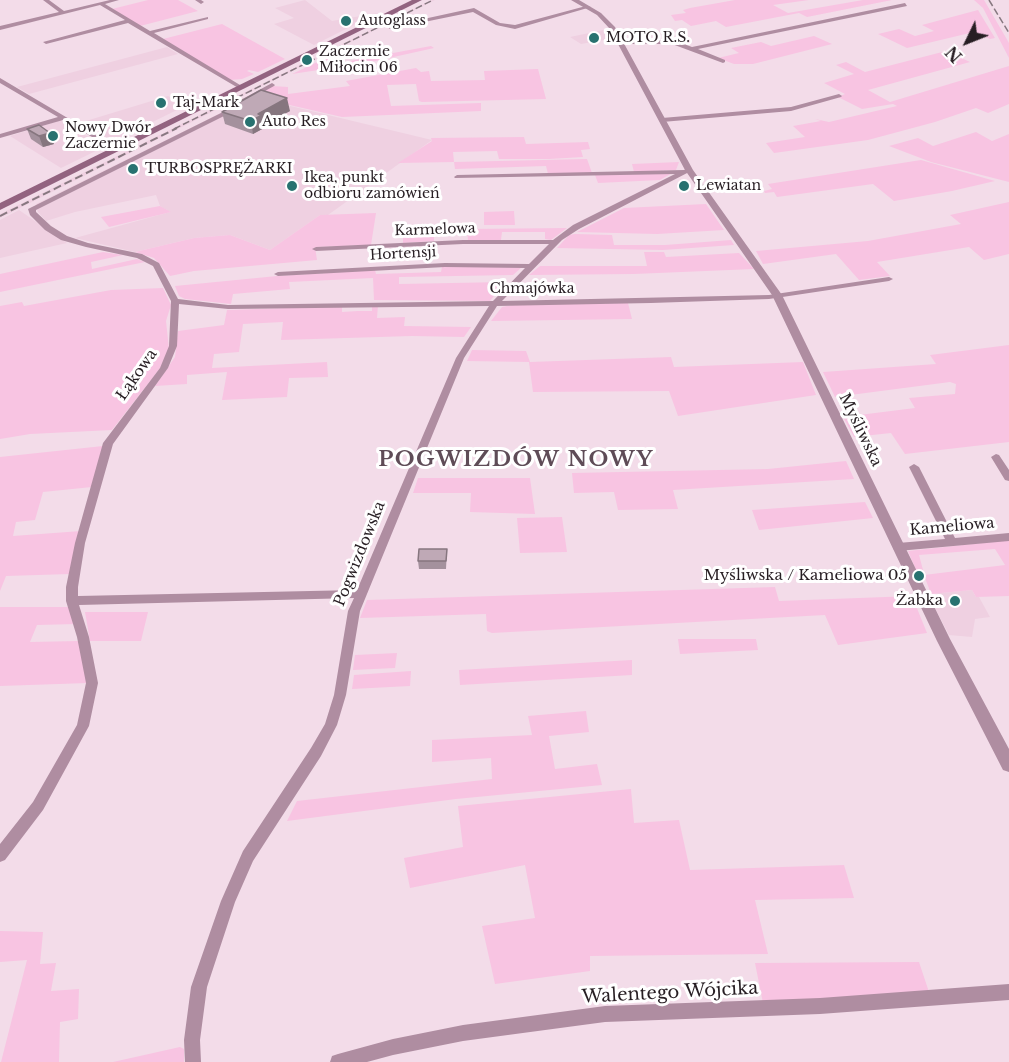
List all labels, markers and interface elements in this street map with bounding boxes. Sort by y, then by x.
north arrow [937,12,997,72]
place label: Autoglass [358,13,426,29]
marker: Autoglass [339,14,353,28]
place label: MOTO R.S. [606,30,690,46]
marker: MOTO R.S. [587,31,601,45]
text: N [941,42,966,67]
place label: Zaczernie Miłocin 06 [319,44,398,76]
marker: Zaczernie Miłocin 06 [300,53,314,67]
place label: Taj-Mark [173,95,239,111]
marker: Taj-Mark [154,96,168,110]
place label: Auto Res [262,114,326,130]
marker: Auto Res [243,115,257,129]
place label: Nowy Dwór Zaczernie [65,120,151,152]
marker: Nowy Dwór Zaczernie [46,129,60,143]
place label: TURBOSPRĘŻARKI [145,161,292,177]
marker: TURBOSPRĘŻARKI [126,162,140,176]
place label: Ikea, punkt odbioru zamówień [304,170,440,202]
place label: Lewiatan [696,178,761,194]
marker: Ikea, punkt odbioru zamówień [285,179,299,193]
marker: Lewiatan [677,179,691,193]
street label: Karmelowa [394,220,476,240]
street label: Hortensji [369,244,437,264]
street label: Chmajówka [489,281,575,297]
street label: Łąkowa [113,346,161,404]
street label: Myśliwska [835,391,885,469]
district label: POGWIZDÓW NOWY [378,447,654,473]
street label: Pogwizdowska [331,499,389,609]
street label: Kameliowa [909,514,995,540]
place label: Myśliwska / Kameliowa 05 [704,567,907,585]
marker: Myśliwska / Kameliowa 05 [912,569,926,583]
place label: Żabka [896,592,943,610]
marker: Żabka [948,594,962,608]
street label: Walentego Wójcika [581,978,759,1008]

